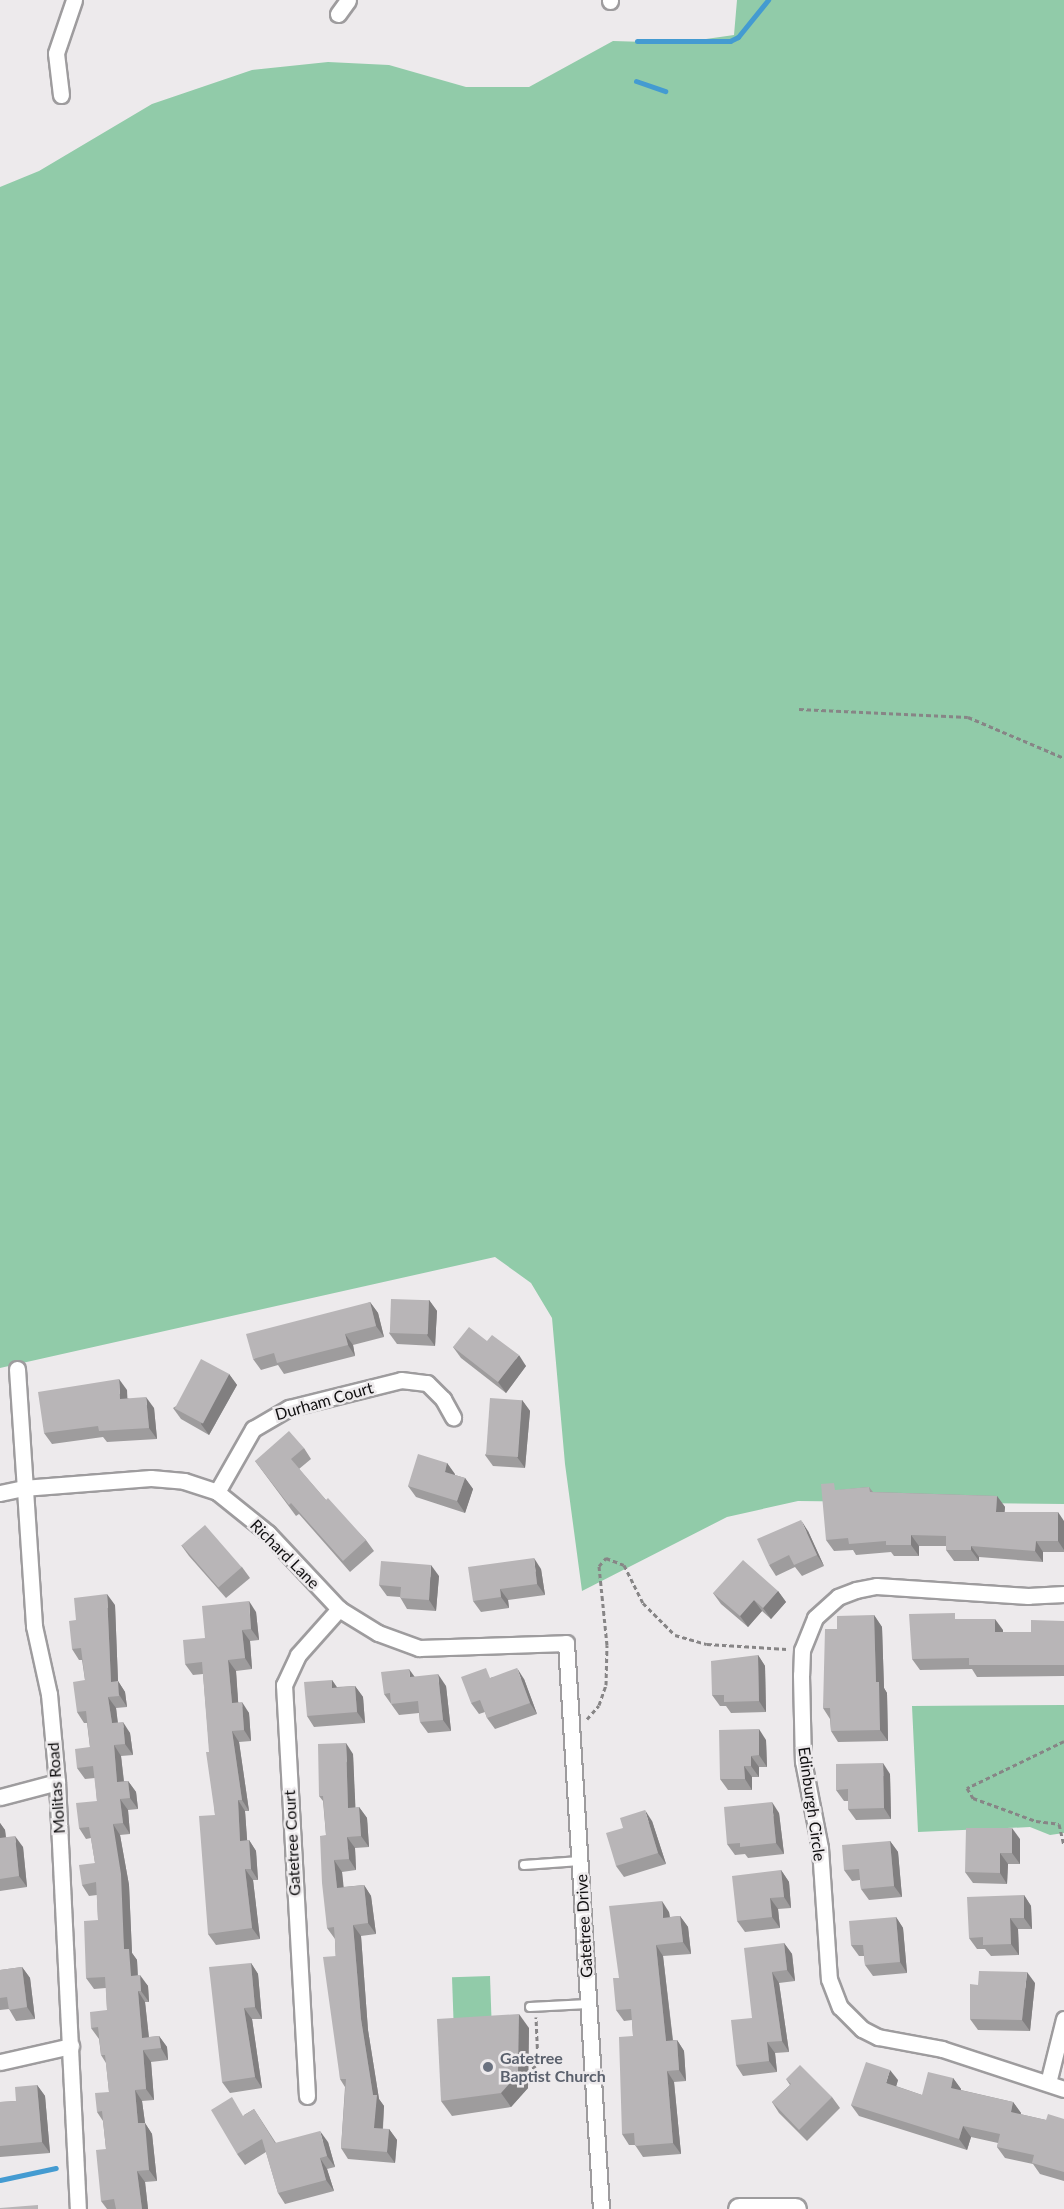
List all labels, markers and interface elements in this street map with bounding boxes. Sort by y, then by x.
street label: Durham Court [273,1378,375,1424]
street label: Richard Lane [246,1515,324,1593]
street label: Molitas Road [43,1742,69,1834]
street label: Edinburgh Circle [794,1746,830,1862]
street label: Gatetree Court [280,1790,304,1896]
street label: Gatetree Drive [572,1874,596,1978]
place label: Gatetree Baptist Church [500,2048,606,2086]
marker: Gatetree Baptist Church [481,2060,495,2074]

